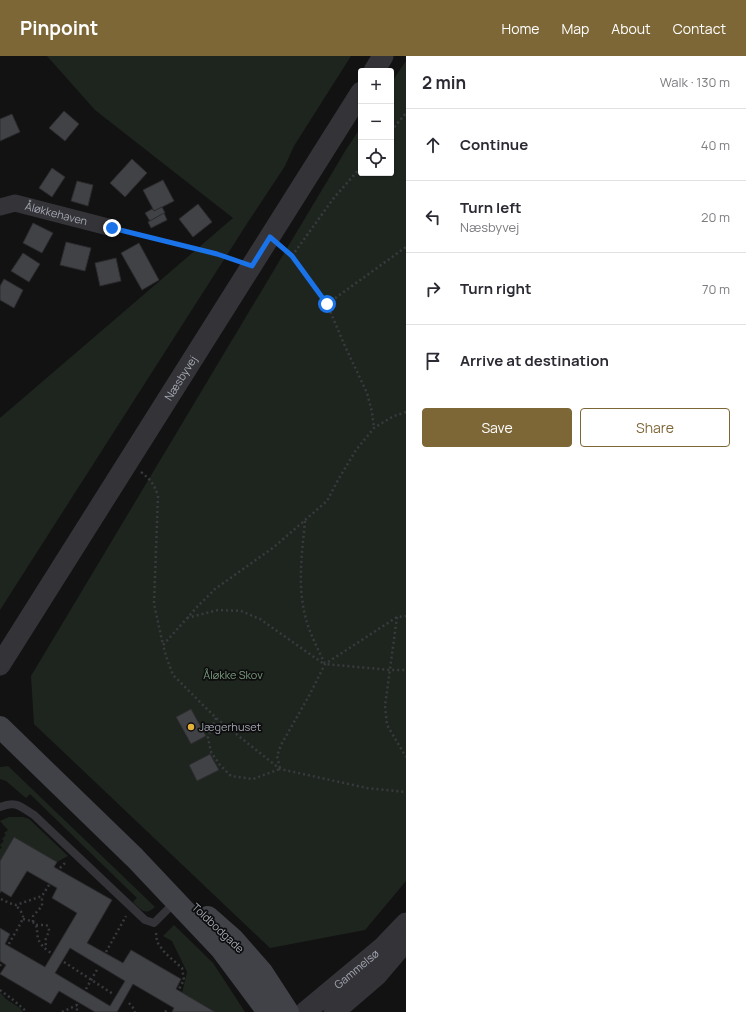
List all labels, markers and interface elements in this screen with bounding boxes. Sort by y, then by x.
text: Pinpoint [20,15,98,41]
text: Home [502,19,539,38]
text: Map [561,19,589,38]
text: About [611,19,651,38]
text: Contact [673,19,726,38]
map controls [358,68,394,176]
button: + [358,68,394,104]
text: 2 min [422,71,466,94]
text: Walk · 130 m [660,73,730,91]
button: − [358,104,394,140]
icon: ahead [422,134,444,156]
text: Continue [460,134,528,155]
text: 40 m [701,136,730,154]
button: locate [358,140,394,176]
text: Turn left [460,197,522,218]
street label: Åløkkehaven [23,198,89,228]
icon: left [422,206,444,228]
text: 20 m [701,208,730,226]
text: Næsbyvej [460,218,519,236]
route end [103,219,121,237]
icon: right [422,278,444,300]
text: Turn right [460,278,531,299]
text: 70 m [702,280,730,298]
route start [318,295,336,313]
icon: arrive [422,350,444,372]
text: Arrive at destination [460,350,609,371]
street label: Næsbyvej [161,353,200,403]
button: Save [422,408,572,447]
button: Share [580,408,730,447]
park label: Åløkke Skov [203,667,263,682]
place label: Jægerhuset [199,719,261,734]
marker: Jægerhuset [186,722,196,732]
street label: Toldbodgade [189,900,248,956]
street label: Gammelsø [331,945,382,992]

